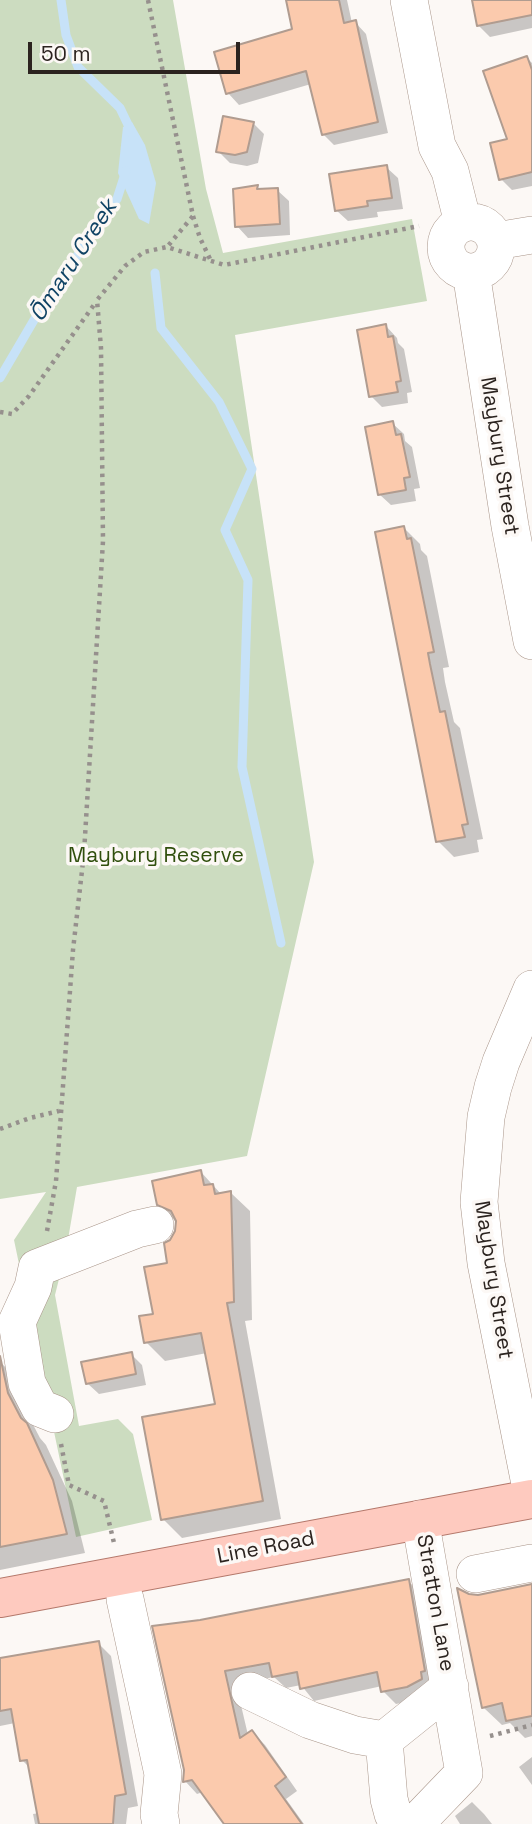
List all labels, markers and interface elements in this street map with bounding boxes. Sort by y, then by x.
scale bar [32,28,243,72]
text: 50 m [41,40,91,67]
water label: Ōmaru Creek [24,195,124,327]
street label: Maybury Street [474,375,524,537]
park label: Maybury Reserve [68,843,244,869]
street label: Maybury Street [468,1199,518,1361]
street label: Line Road [215,1526,317,1570]
street label: Stratton Lane [411,1533,459,1673]

